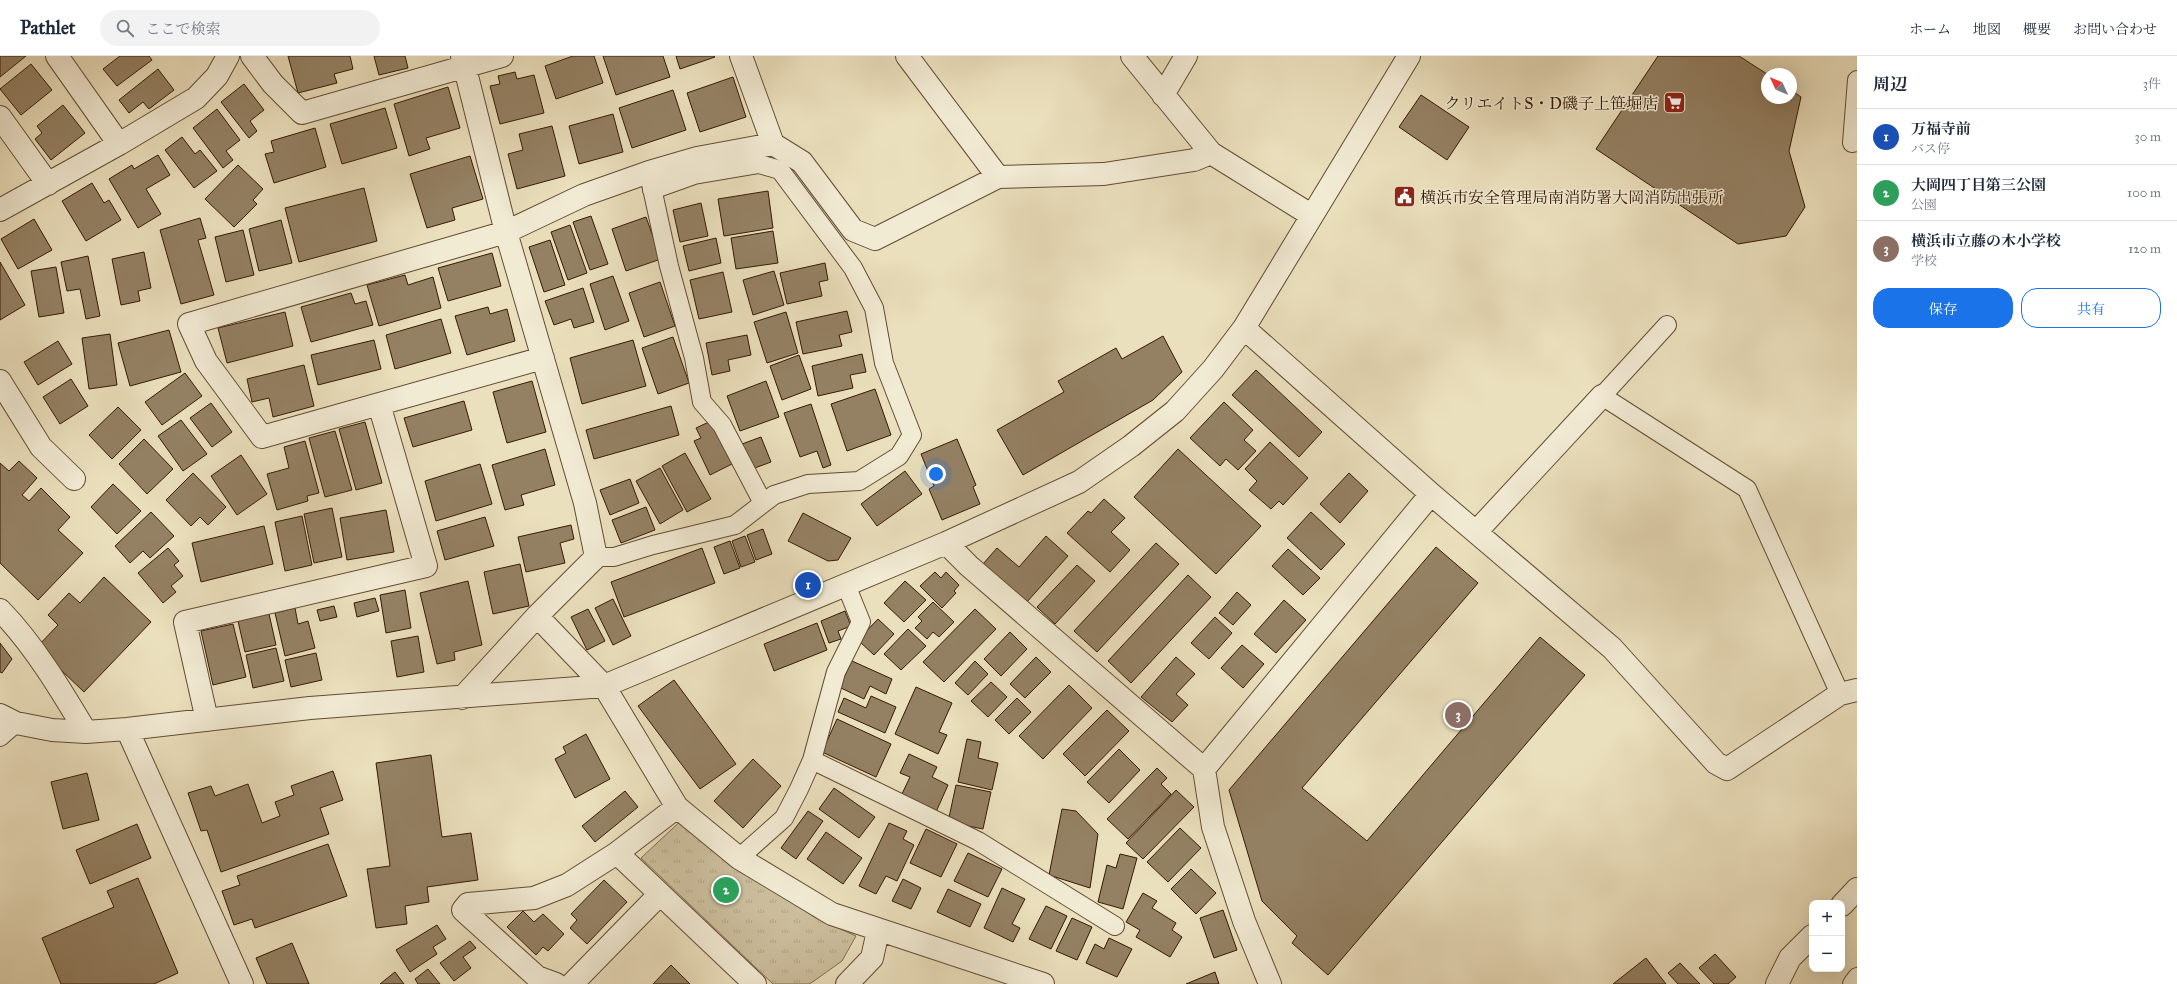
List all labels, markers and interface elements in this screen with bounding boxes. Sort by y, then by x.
search box [100,10,380,46]
text: Pathlet [20,16,76,39]
icon: search [114,17,136,39]
text: ここで検索 [146,20,221,38]
text: ホーム [1909,21,1951,38]
text: 地図 [1973,21,2001,38]
text: 概要 [2023,21,2051,38]
text: お問い合わせ [2073,21,2157,38]
north arrow [1761,68,1797,104]
text: 周辺 [1873,74,1907,95]
text: 3件 [2143,76,2161,92]
supermarket icon: クリエイトS・D磯子上笹堀店 [1661,90,1687,116]
place label: クリエイトS・D磯子上笹堀店 [1444,94,1658,113]
text: 万福寺前 [1911,120,1971,138]
text: 1 [1883,129,1889,145]
text: 30 m [2135,129,2161,145]
text: バス停 [1911,141,1950,157]
text: 大岡四丁目第三公園 [1911,176,2046,194]
public building icon: 横浜市安全管理局南消防署大岡消防出張所 [1392,184,1418,210]
text: 2 [1883,185,1889,201]
text: 100 m [2127,185,2161,201]
place label: 横浜市安全管理局南消防署大岡消防出張所 [1420,188,1724,207]
text: 公園 [1911,197,1937,213]
text: 横浜市立藤の木小学校 [1911,232,2061,250]
text: 3 [1883,241,1889,257]
text: 120 m [2128,241,2161,257]
text: 学校 [1911,253,1937,269]
button: 保存 [1873,288,2013,328]
button: 共有 [2021,288,2161,328]
your location [926,464,946,484]
pin: 1 [795,570,821,600]
pin: 3 [1445,700,1471,730]
pin: 2 [713,875,739,905]
map controls [1809,900,1845,972]
button: + [1809,900,1845,936]
button: − [1809,936,1845,972]

